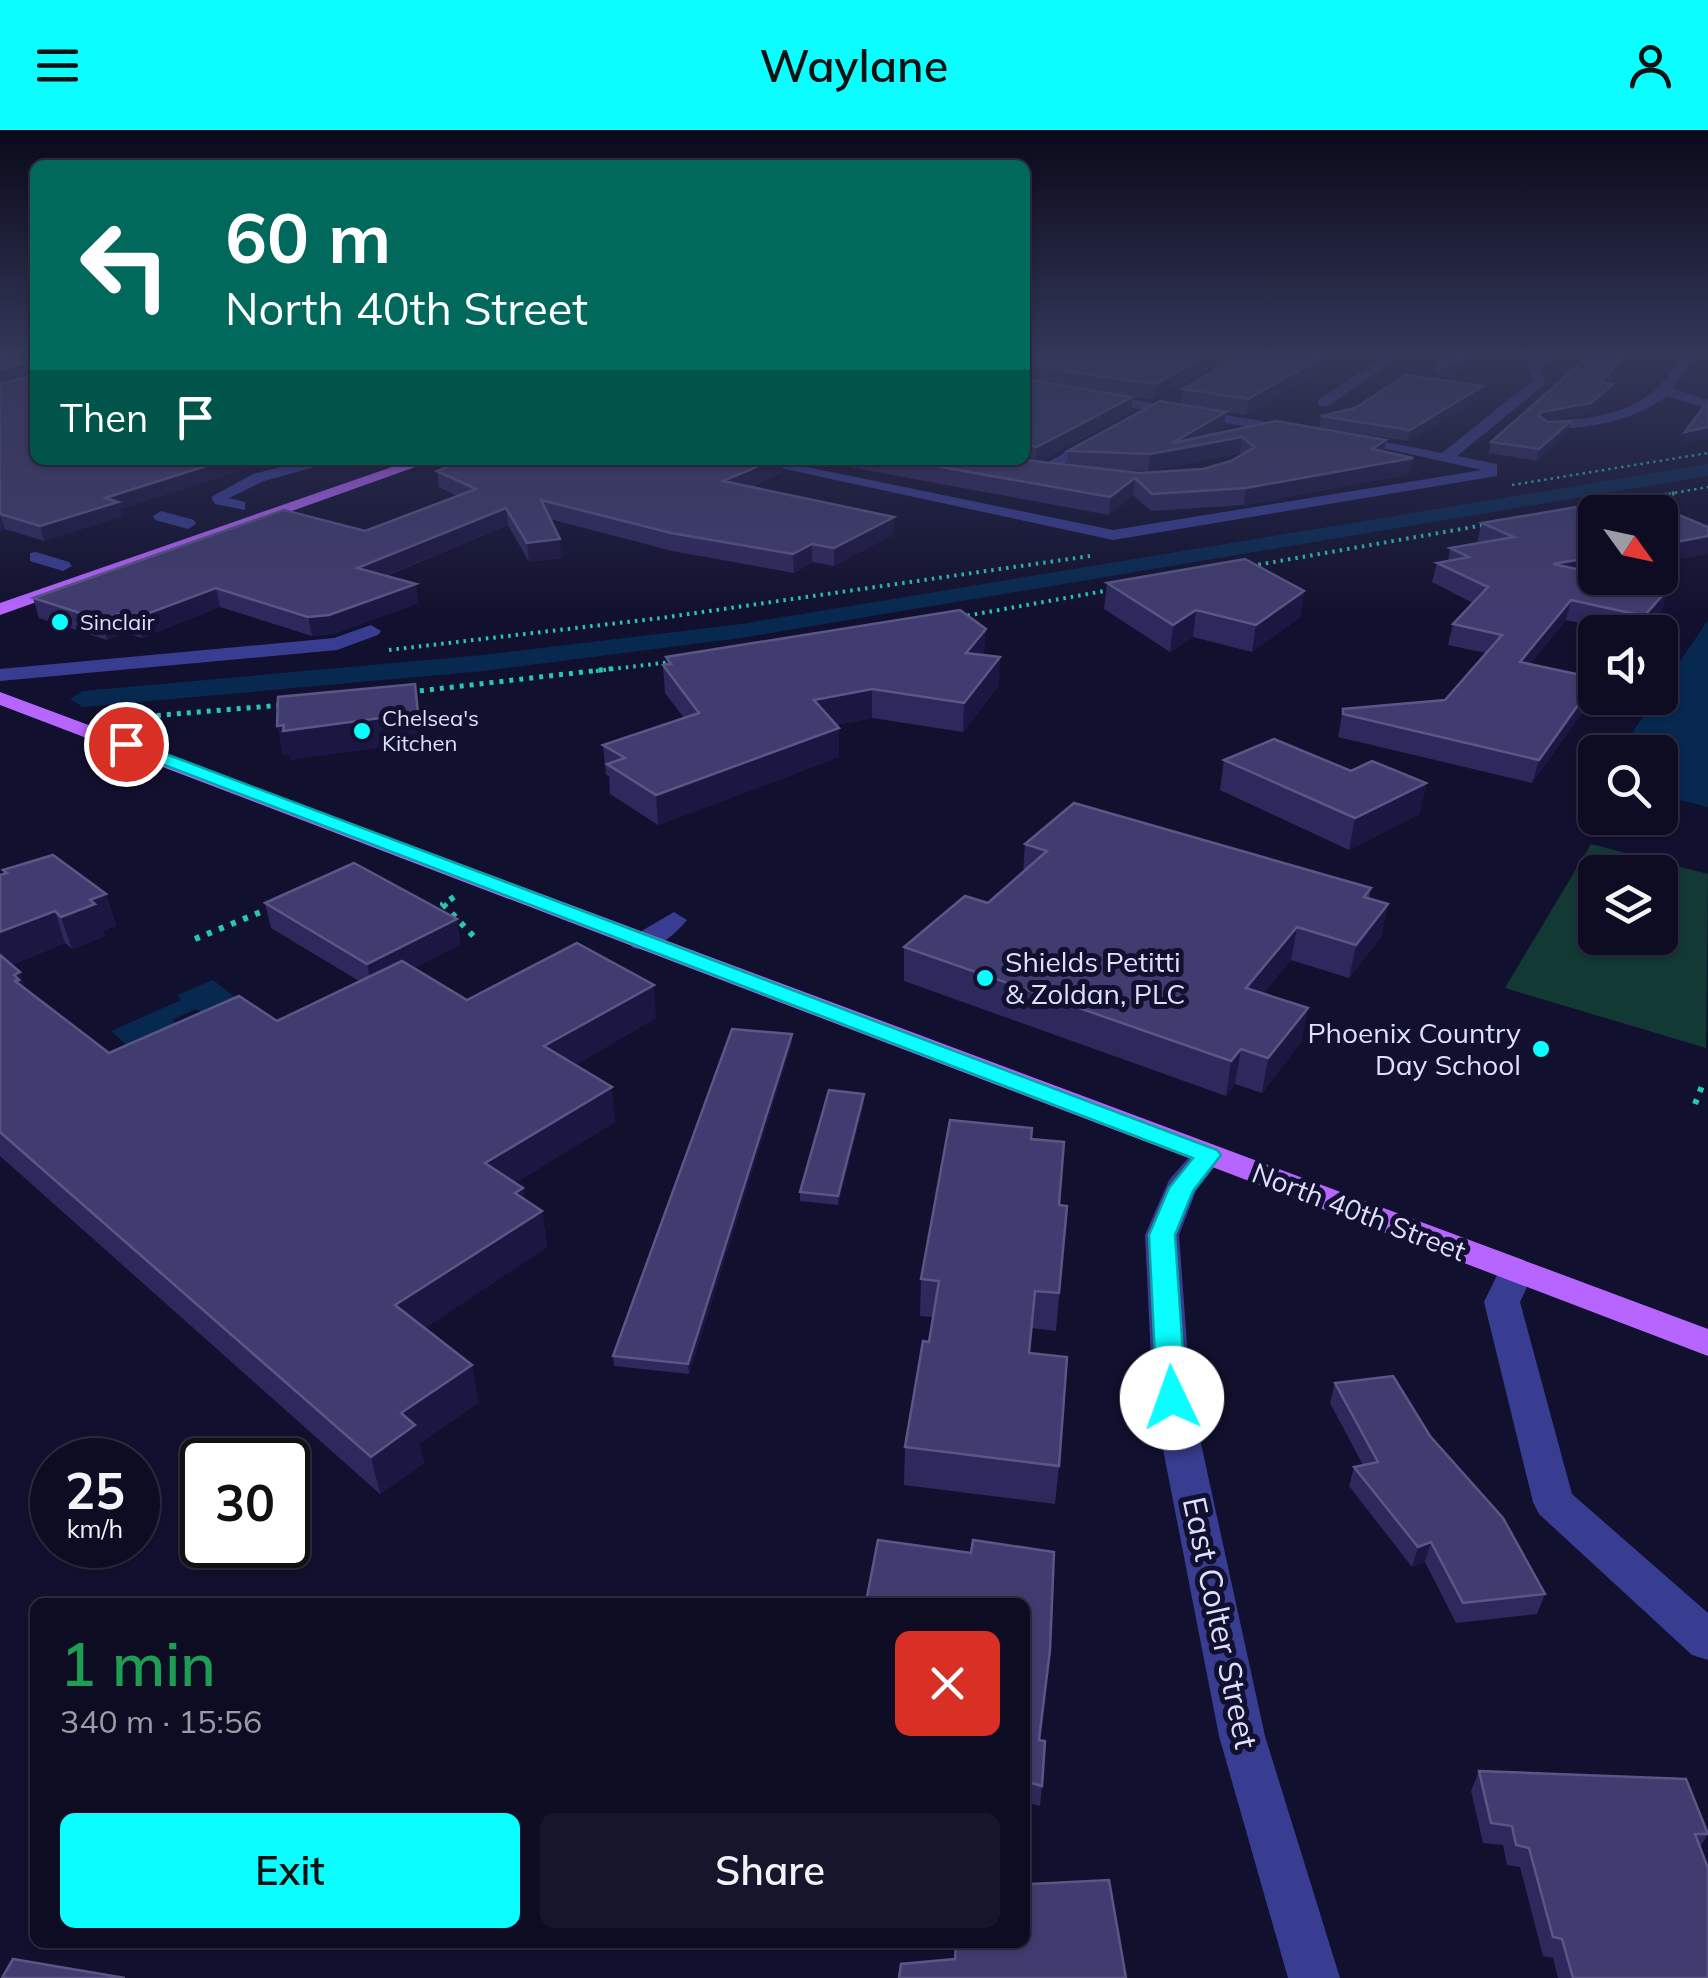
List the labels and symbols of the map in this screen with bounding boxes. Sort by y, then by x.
north arrow [1578,495,1678,595]
place label: Sinclair [80,608,154,636]
marker: Sinclair [49,611,71,633]
pin [84,702,169,787]
place label: Chelsea's Kitchen [382,704,479,757]
marker: Chelsea's Kitchen [351,720,373,742]
place label: Shields Petitti & Zoldan, PLC [1005,944,1185,1011]
marker: Shields Petitti & Zoldan, PLC [974,967,996,989]
place label: Phoenix Country Day School [1307,1015,1521,1082]
marker: Phoenix Country Day School [1530,1038,1552,1060]
street label: North 40th Street [1247,1155,1471,1268]
position arrow [1120,1346,1224,1450]
speed limit sign: 30 [180,1438,310,1568]
street label: East Colter Street [1175,1493,1267,1752]

